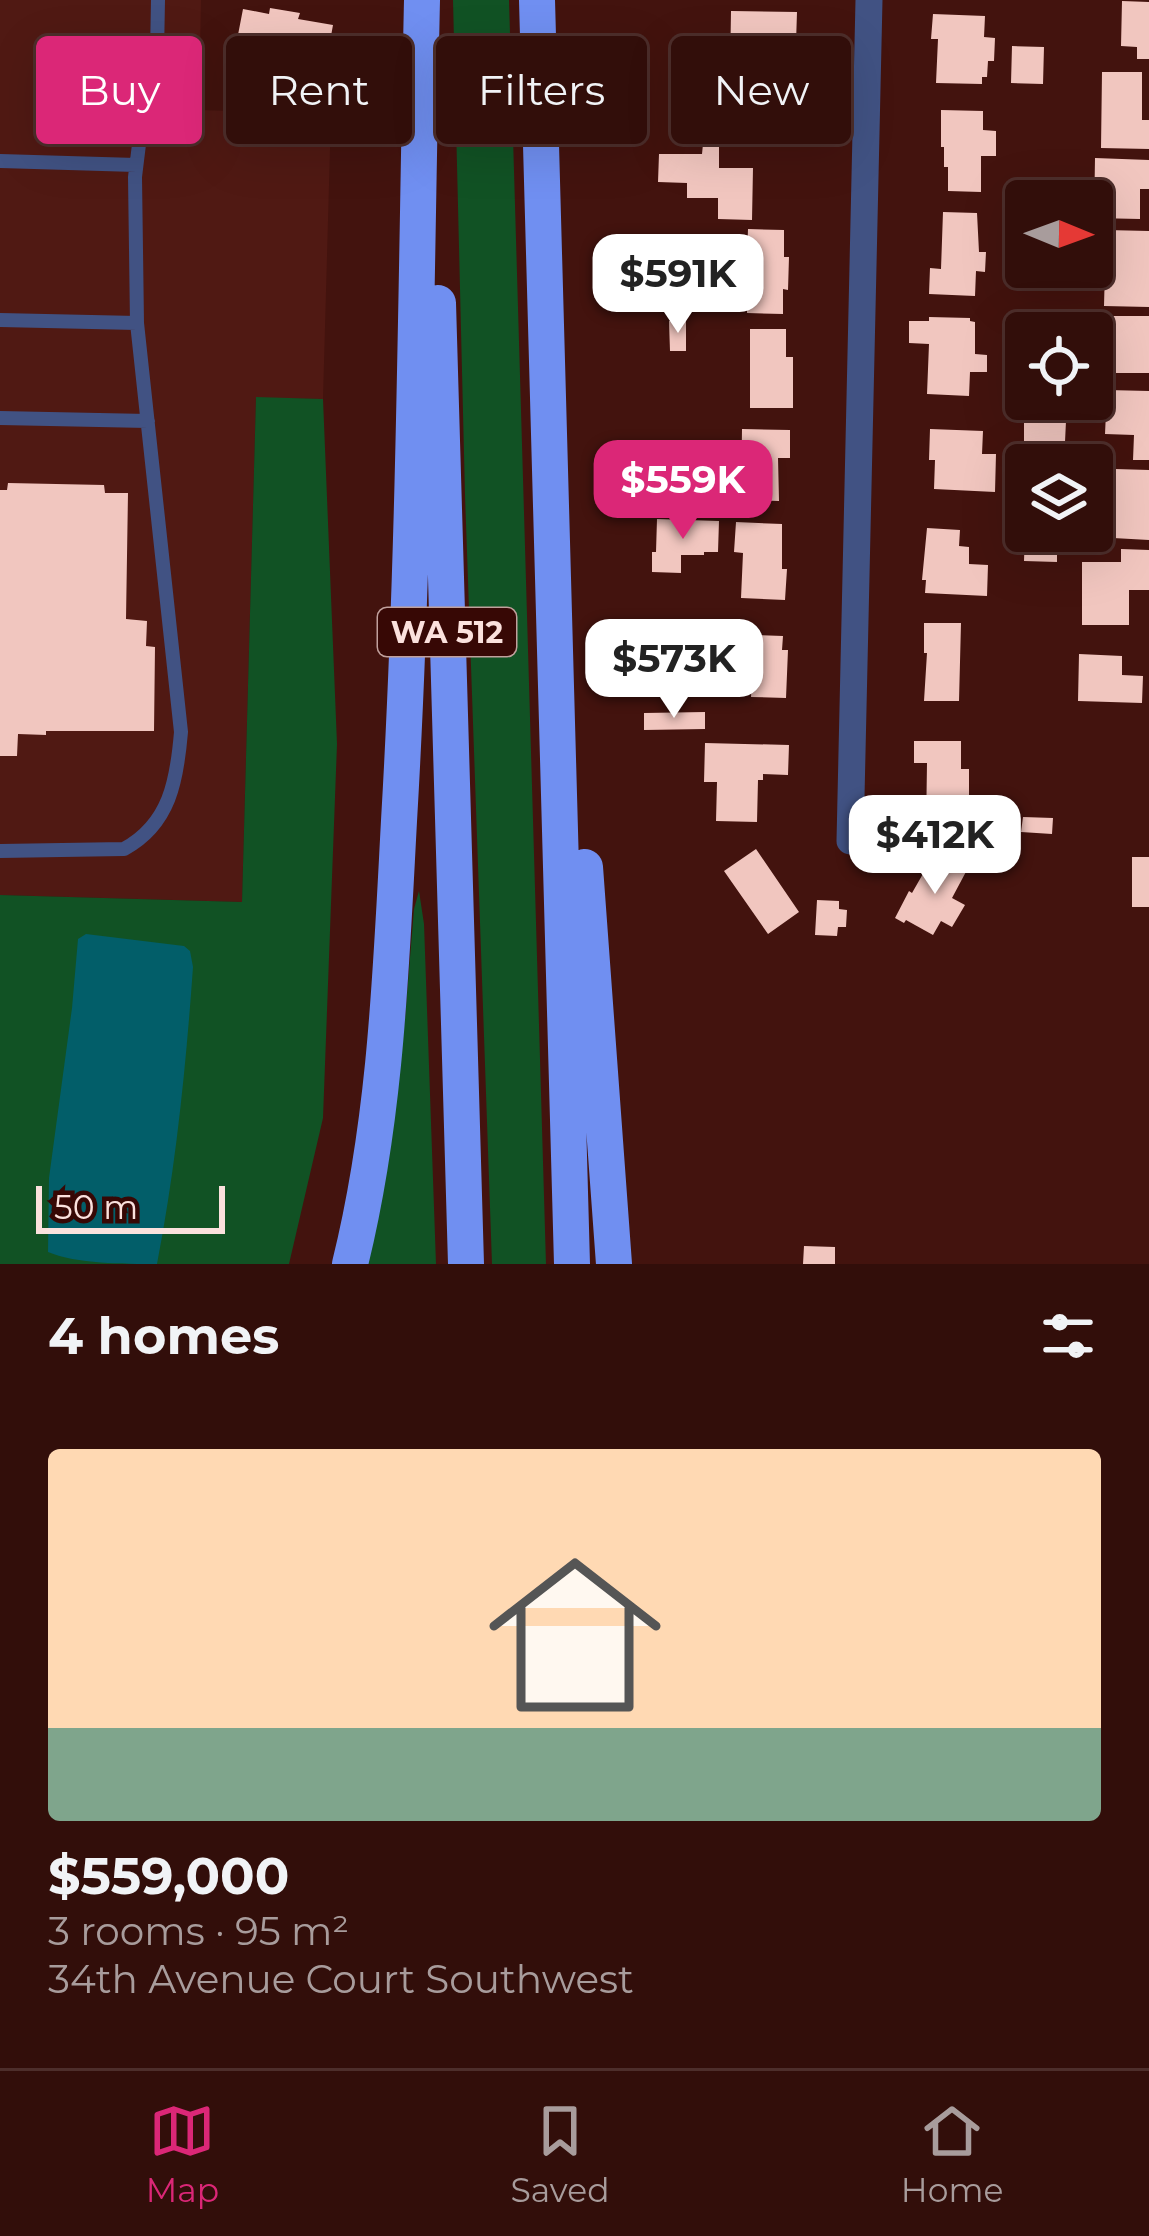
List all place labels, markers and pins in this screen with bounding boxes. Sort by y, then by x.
pin: $591K [594,234,762,336]
pin: $559K [599,440,767,542]
pin: $573K [590,619,758,721]
pin: $412K [851,795,1019,897]

